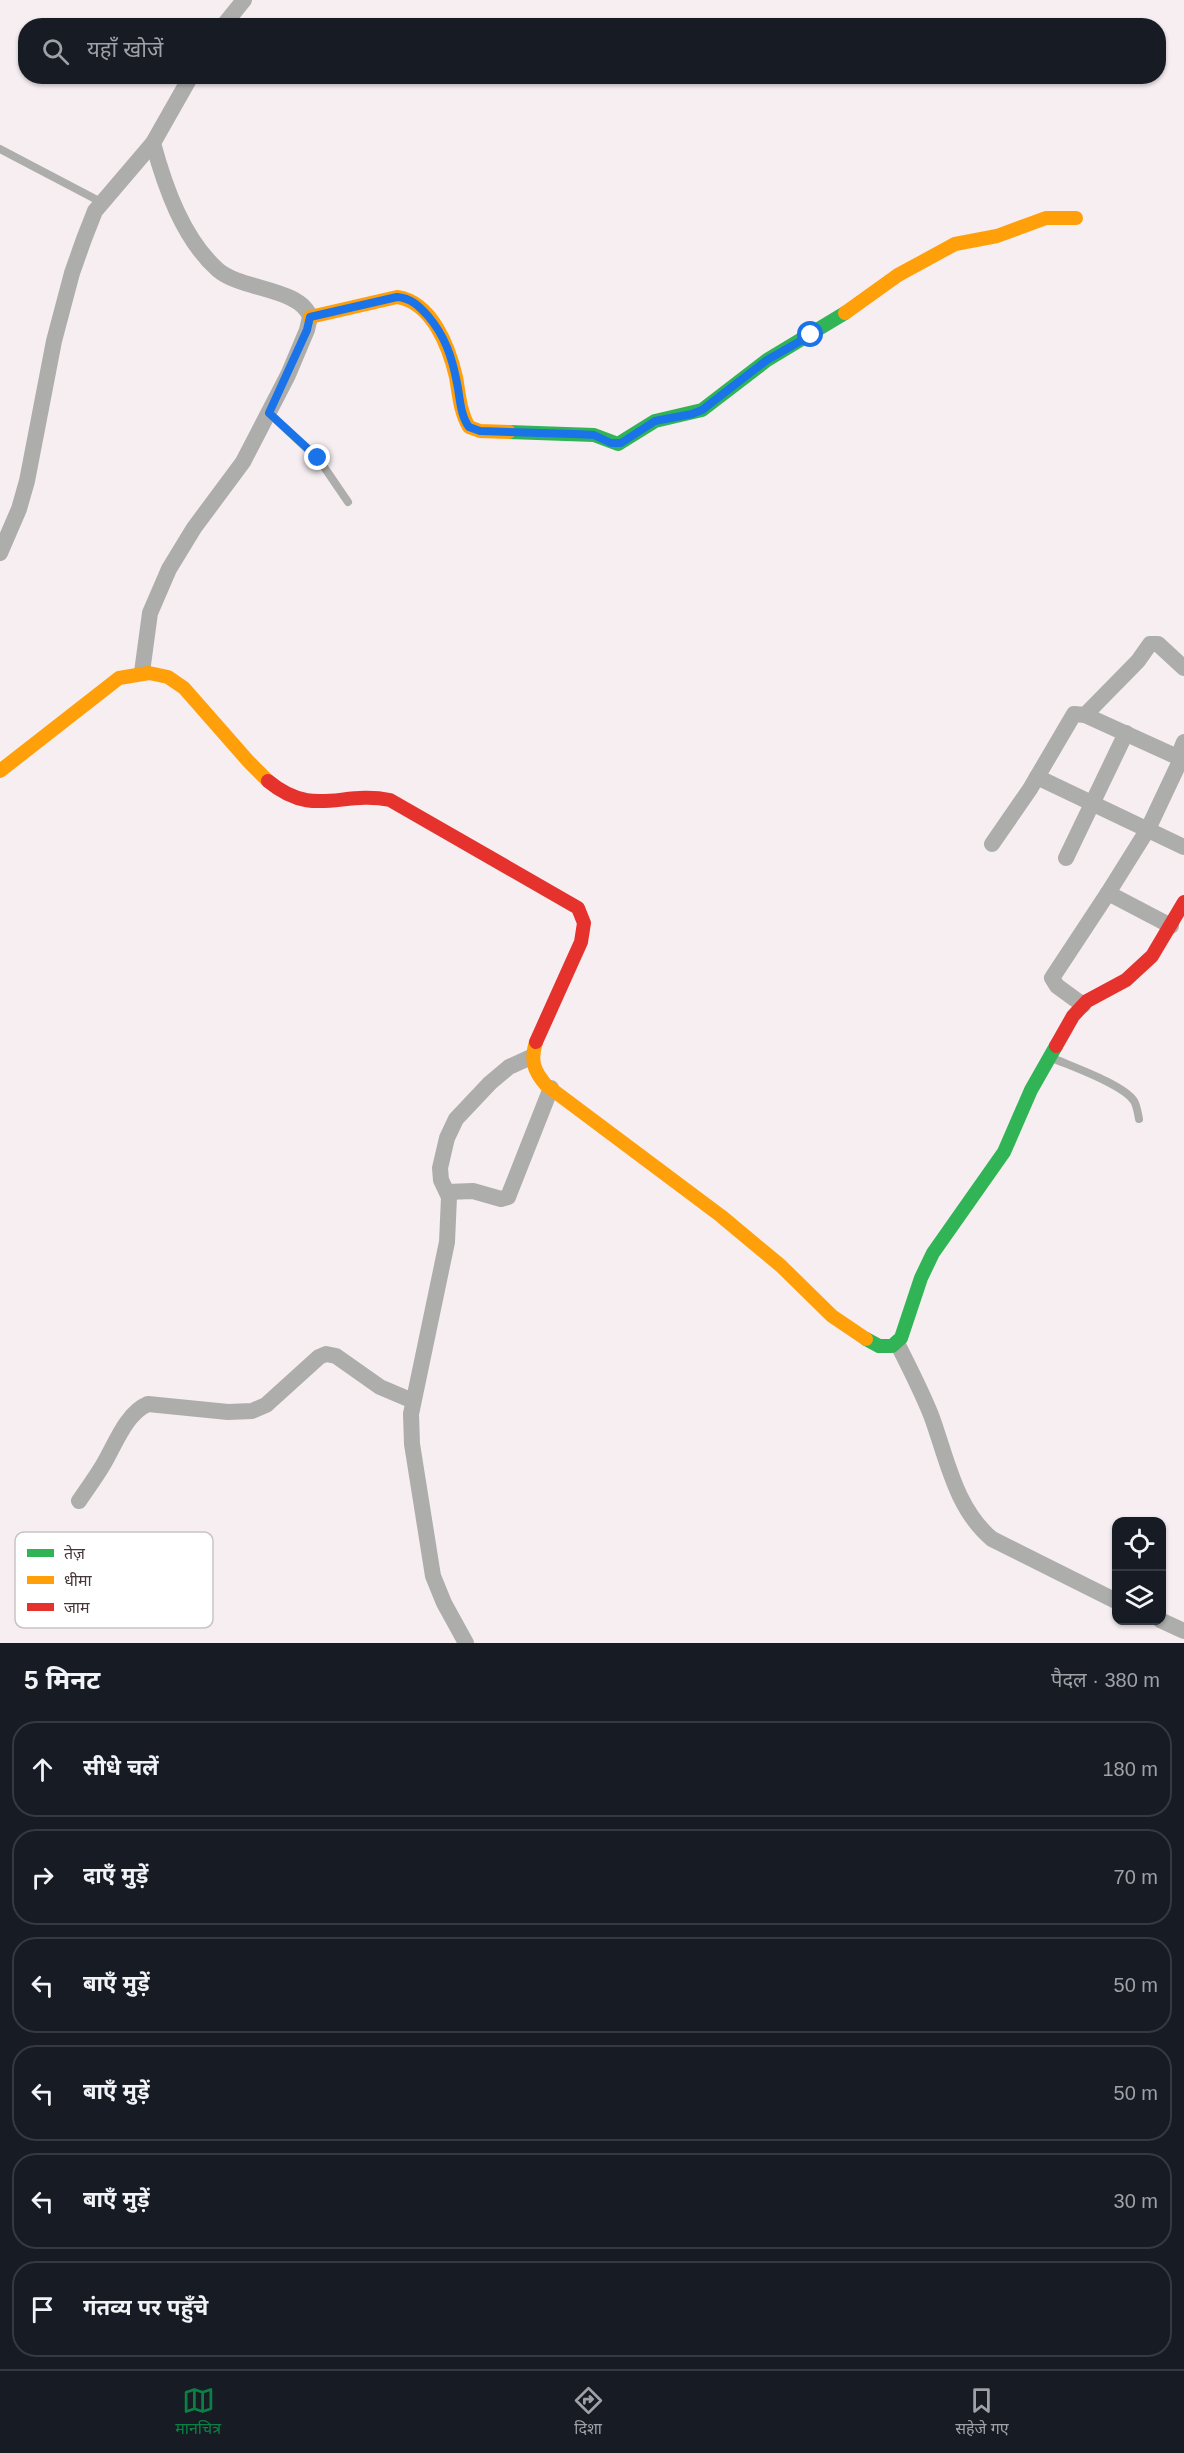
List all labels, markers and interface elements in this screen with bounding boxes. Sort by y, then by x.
search box [18,18,1166,84]
icon: search [39,35,72,68]
text: यहाँ खोजें [87,37,163,62]
route start [797,321,823,347]
route end [304,444,330,470]
map controls [1112,1517,1166,1625]
button: locate [1112,1517,1166,1571]
legend [15,1532,213,1628]
text: तेज़ [64,1544,86,1562]
button: layers [1112,1571,1166,1625]
text: धीमा [64,1572,93,1589]
text: जाम [64,1599,90,1616]
text: 5 मिनट [24,1665,100,1695]
text: पैदल · 380 m [1051,1669,1160,1691]
icon: ahead [26,1753,59,1786]
text: सीधे चलें [83,1755,158,1780]
text: 180 m [1102,1758,1158,1780]
icon: right [26,1861,59,1894]
text: दाएँ मुड़ें [83,1863,148,1888]
text: 70 m [1114,1866,1158,1888]
icon: left [26,1969,59,2002]
text: बाएँ मुड़ें [83,1971,149,1996]
text: 50 m [1114,1974,1158,1996]
icon: left [26,2077,59,2110]
text: बाएँ मुड़ें [83,2079,149,2104]
text: 50 m [1114,2082,1158,2104]
icon: left [26,2185,59,2218]
text: बाएँ मुड़ें [83,2187,149,2212]
text: 30 m [1114,2190,1158,2212]
icon: arrive [26,2293,59,2326]
text: गंतव्य पर पहुँचे [83,2295,208,2320]
tab: मानचित्र [175,2384,221,2441]
tab: दिशा [572,2384,605,2441]
tab: सहेजे गए [955,2384,1009,2441]

